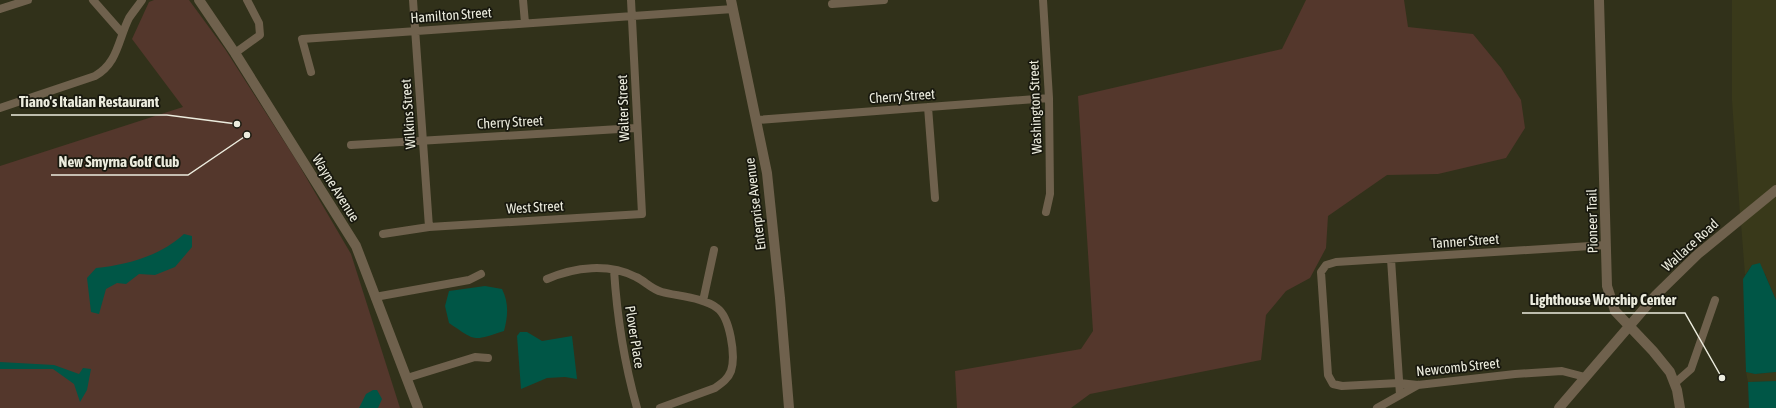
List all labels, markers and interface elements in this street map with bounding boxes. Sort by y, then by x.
street label: Hamilton Street [410,4,492,26]
street label: Washington Street [1025,60,1045,154]
street label: Walter Street [614,74,632,142]
street label: Wilkins Street [398,78,418,150]
street label: Cherry Street [868,86,936,106]
callout: Tiano's Italian Restaurant [11,88,167,115]
text: Tiano's Italian Restaurant [19,93,160,110]
street label: Cherry Street [477,112,543,132]
callout: New Smyrna Golf Club [51,148,188,175]
street label: Wayne Avenue [309,152,363,224]
text: New Smyrna Golf Club [59,153,179,170]
street label: Enterprise Avenue [741,157,769,251]
street label: Pioneer Trail [1583,188,1601,253]
street label: West Street [506,198,564,216]
street label: Wallace Road [1659,216,1721,274]
street label: Tanner Street [1430,231,1500,251]
callout: Lighthouse Worship Center [1522,286,1685,313]
text: Lighthouse Worship Center [1530,291,1677,308]
street label: Plover Place [622,304,648,370]
street label: Newcomb Street [1415,355,1501,379]

